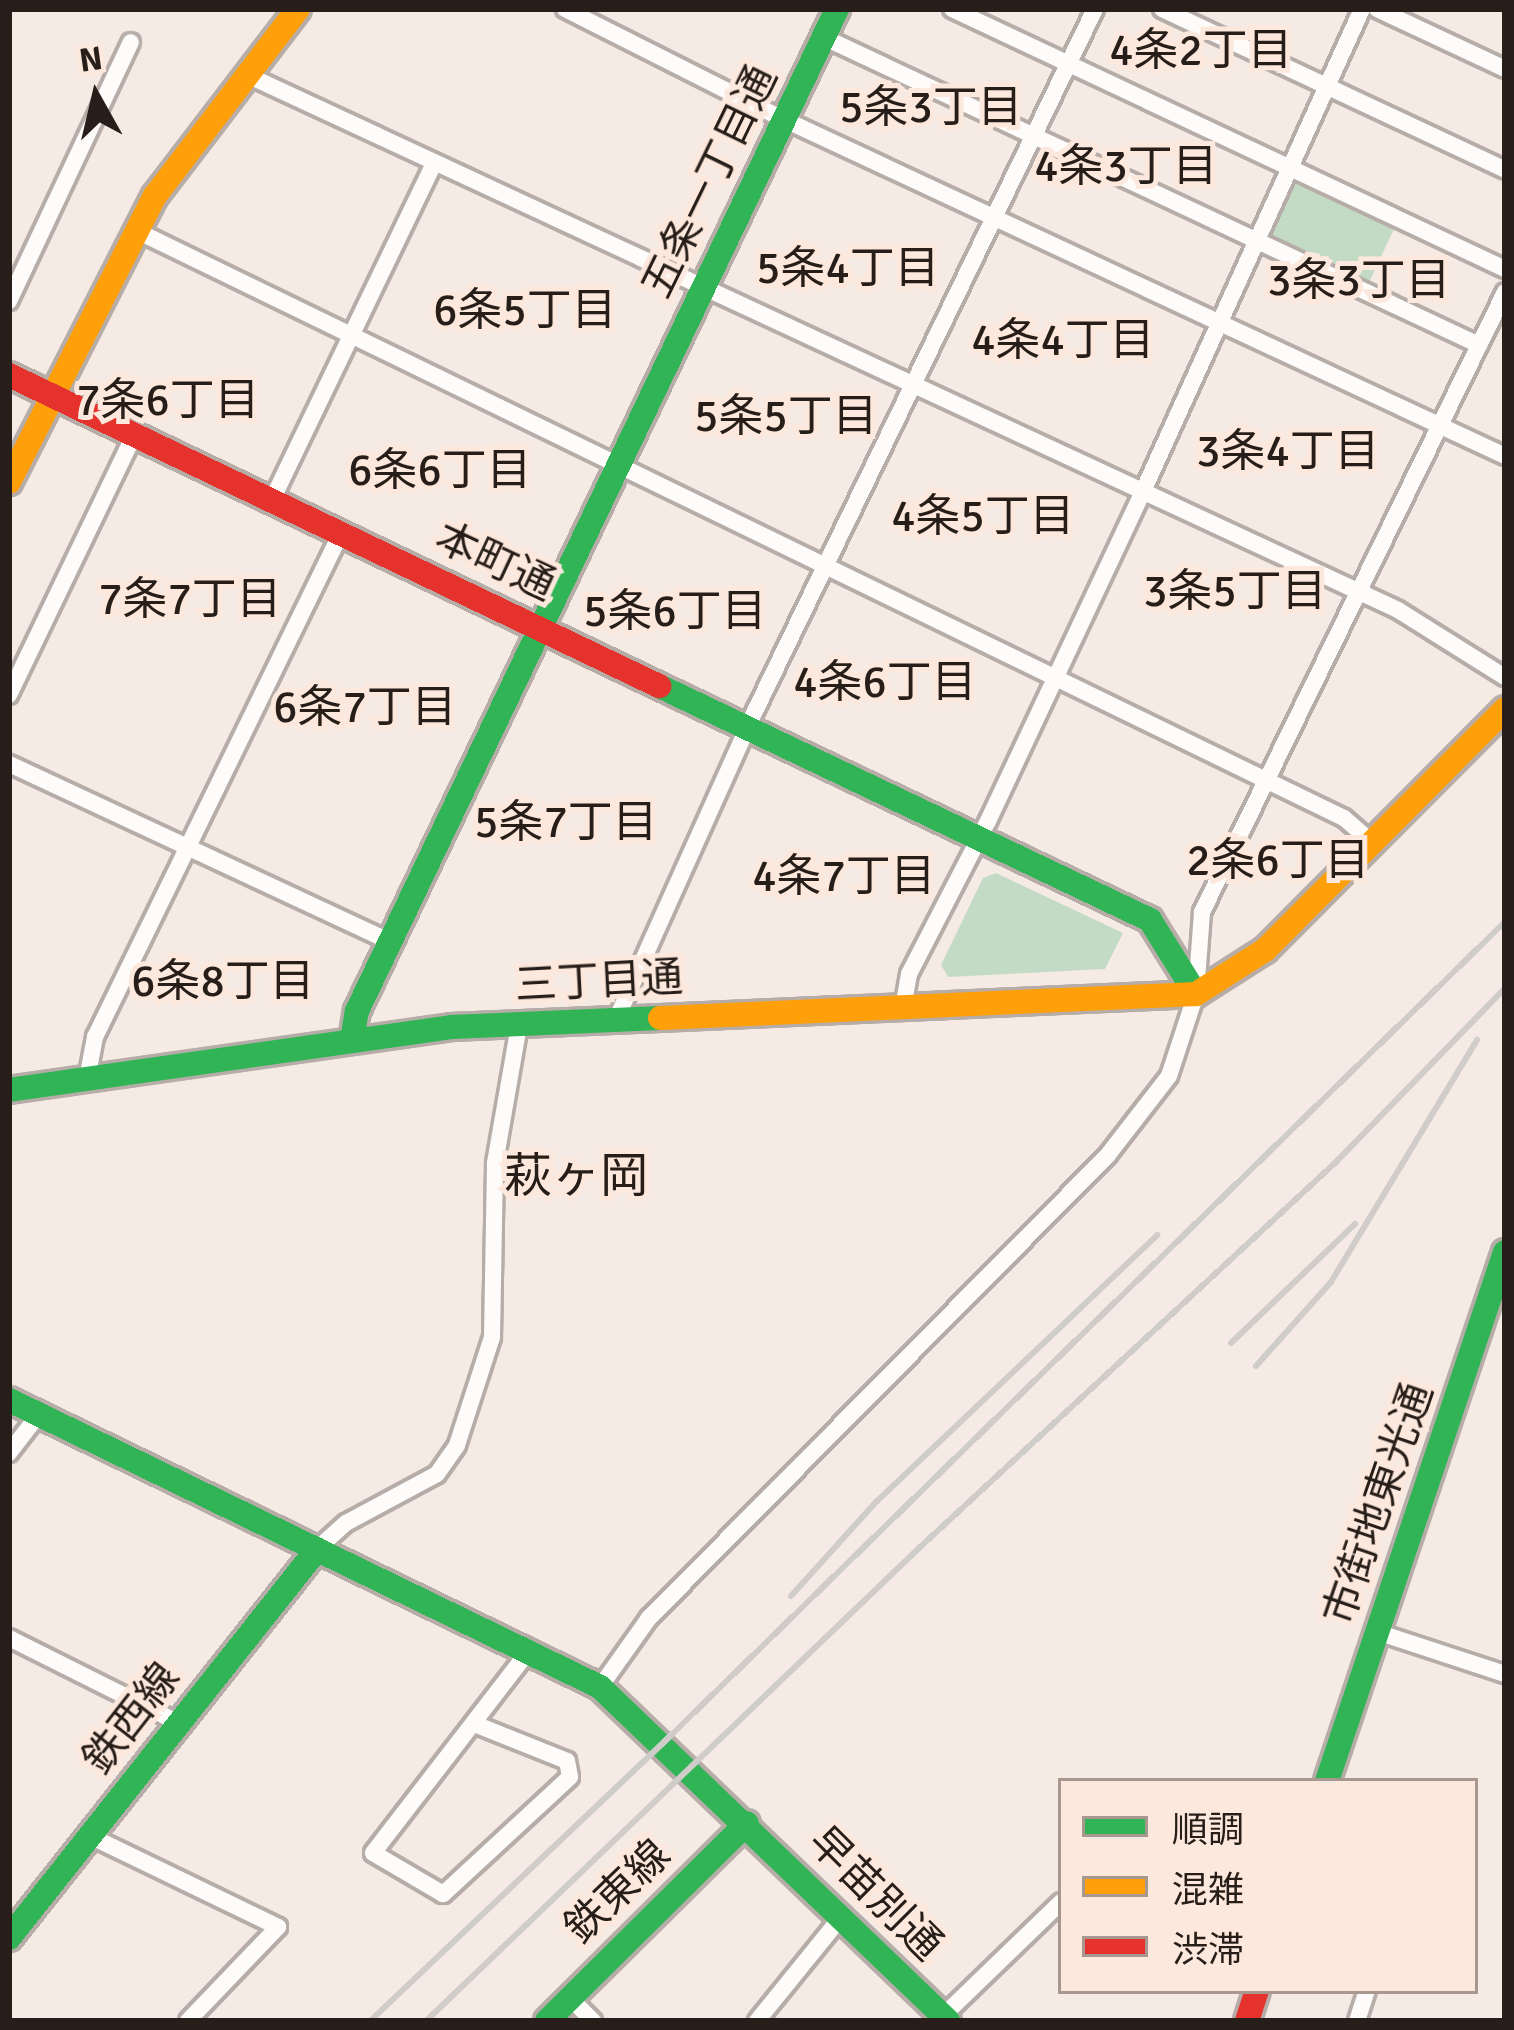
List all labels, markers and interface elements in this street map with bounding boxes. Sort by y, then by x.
district label: 4条2丁目 [1109,24,1293,78]
north arrow [36,36,156,156]
text: N [77,38,105,82]
street label: 五条一丁目通 [632,58,788,306]
district label: 5条3丁目 [839,81,1023,135]
district label: 4条3丁目 [1034,140,1218,194]
district label: 5条4丁目 [756,242,940,296]
district label: 3条3丁目 [1267,254,1451,308]
district label: 6条5丁目 [433,284,617,338]
district label: 4条4丁目 [971,314,1155,368]
district label: 7条6丁目 [76,374,260,428]
district label: 5条5丁目 [694,390,878,444]
district label: 3条4丁目 [1196,425,1380,479]
district label: 6条6丁目 [348,444,532,498]
district label: 4条5丁目 [891,490,1075,544]
street label: 本町通 [427,513,563,611]
district label: 3条5丁目 [1143,565,1327,619]
district label: 7条7丁目 [98,573,282,627]
district label: 5条6丁目 [583,585,767,639]
district label: 4条6丁目 [793,656,977,710]
district label: 6条7丁目 [273,681,457,735]
district label: 5条7丁目 [474,796,658,850]
district label: 2条6丁目 [1186,834,1370,888]
district label: 4条7丁目 [752,850,936,904]
street label: 三丁目通 [514,952,684,1012]
district label: 6条8丁目 [131,955,315,1009]
district label: 萩ヶ岡 [504,1148,648,1206]
street label: 市街地東光通 [1314,1377,1444,1631]
street label: 鉄西線 [73,1654,191,1784]
legend [1058,1778,1478,1994]
text: 順調 [1172,1808,1244,1853]
street label: 早苗別通 [798,1817,952,1971]
street label: 鉄東線 [555,1830,681,1954]
text: 混雑 [1172,1868,1244,1913]
text: 渋滞 [1172,1928,1244,1973]

